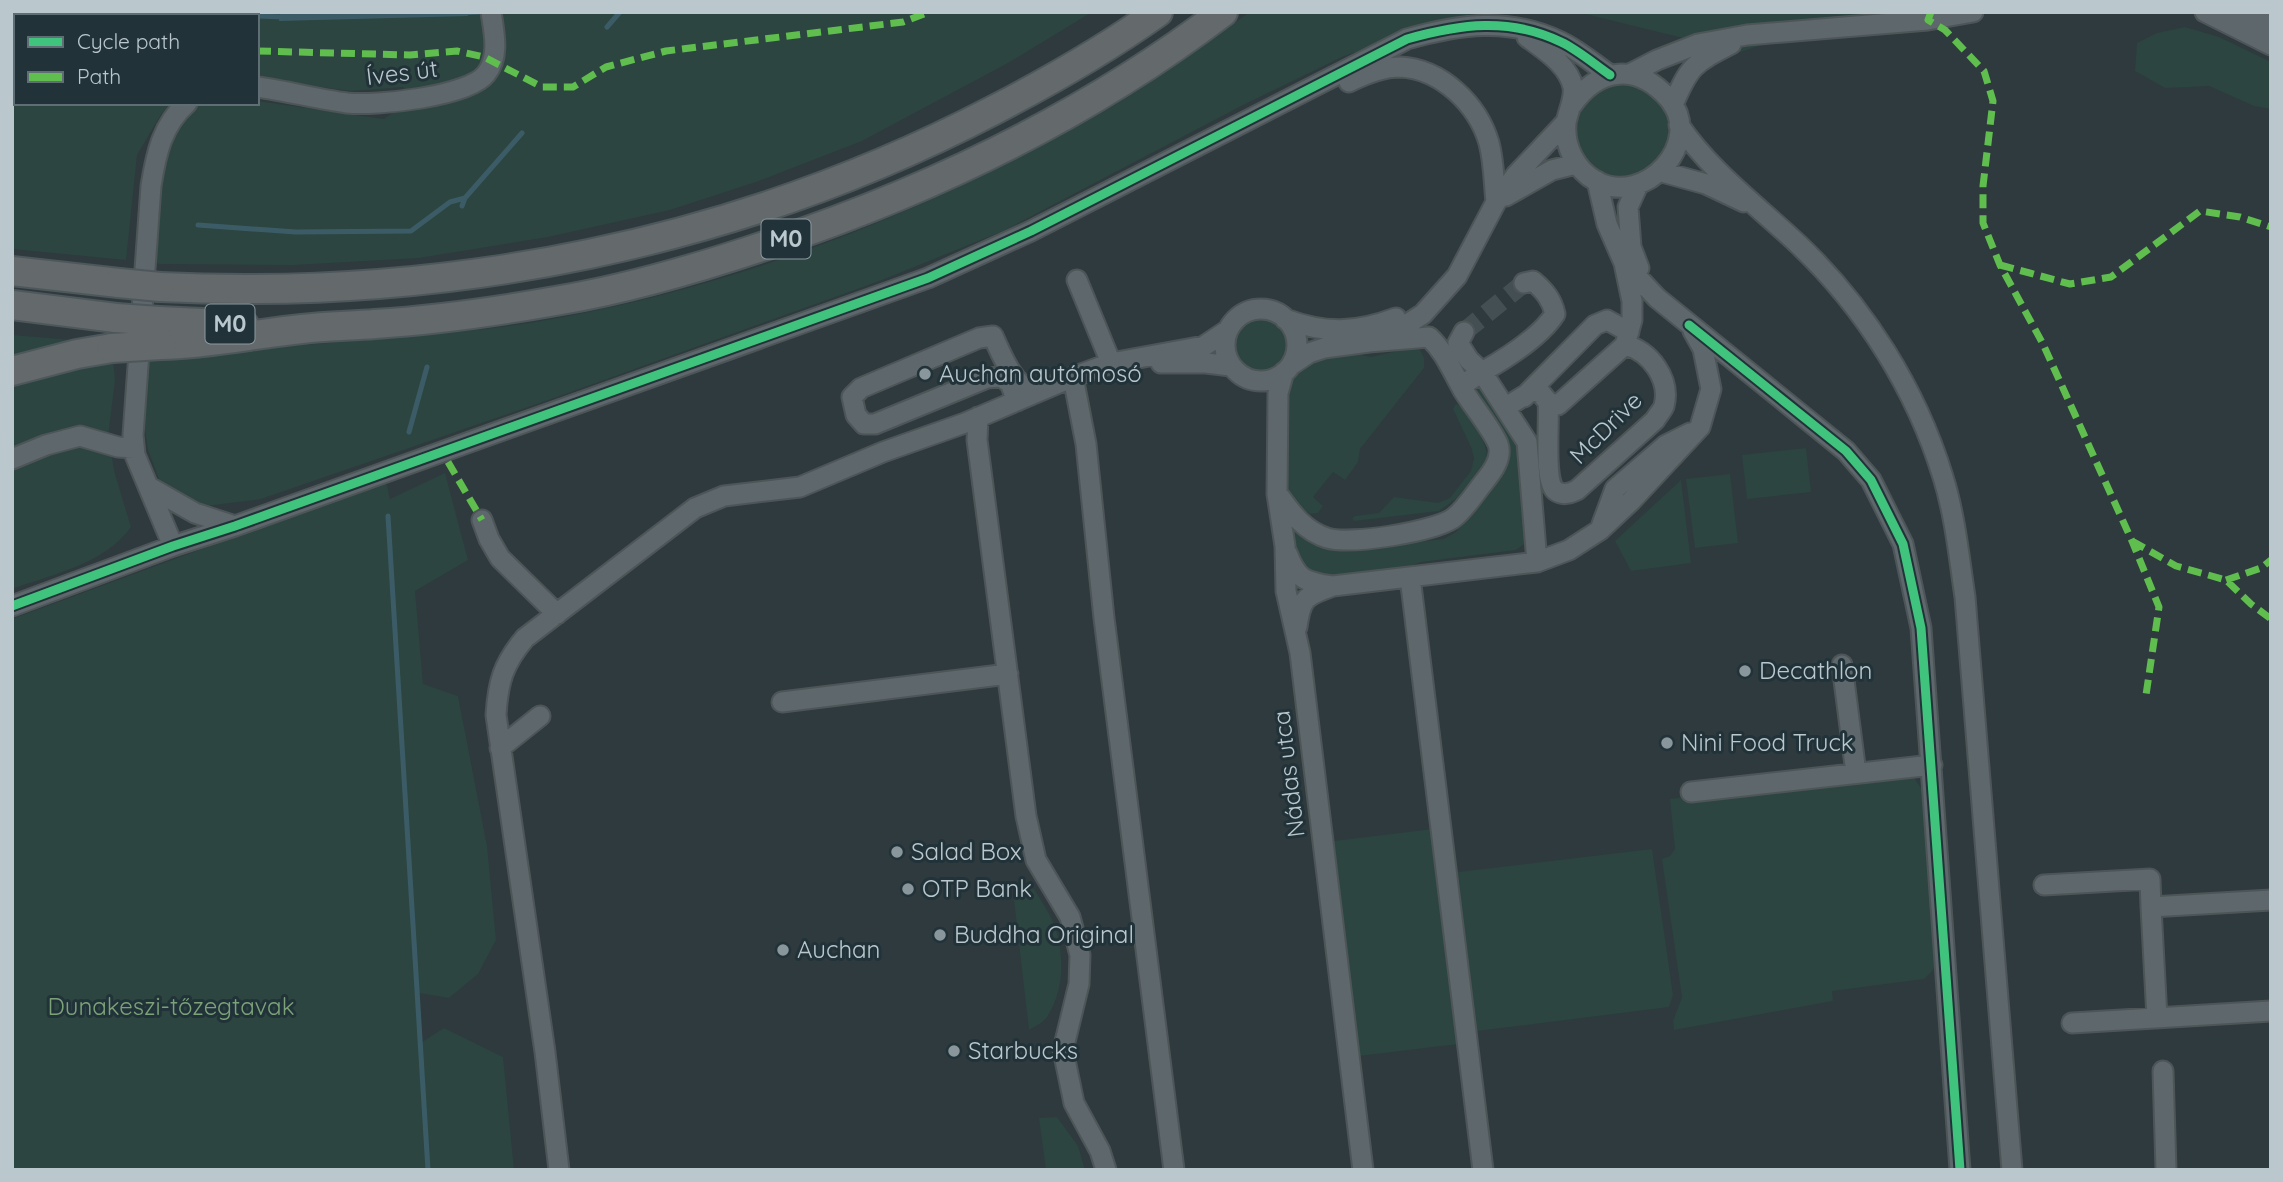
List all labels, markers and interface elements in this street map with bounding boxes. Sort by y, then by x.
legend [14,14,259,105]
text: Cycle path [77,28,180,54]
street label: Íves út [364,53,439,91]
text: Path [77,63,121,89]
road number: M0 [762,220,810,258]
road number: M0 [205,304,254,344]
place label: Auchan autómosó [939,358,1142,388]
marker: Auchan autómosó [917,366,933,382]
street label: McDrive [1563,385,1648,470]
place label: Decathlon [1759,655,1872,685]
marker: Decathlon [1737,663,1753,679]
street label: Nádas utca [1265,709,1311,839]
place label: Nini Food Truck [1681,727,1854,757]
marker: Nini Food Truck [1659,735,1675,751]
place label: Salad Box [911,836,1022,866]
marker: Salad Box [889,844,905,860]
place label: OTP Bank [922,873,1032,903]
marker: OTP Bank [900,881,916,897]
place label: Buddha Original [954,919,1134,949]
marker: Buddha Original [932,927,948,943]
place label: Auchan [797,934,880,964]
marker: Auchan [775,942,791,958]
park label: Dunakeszi-tőzegtavak [48,991,294,1021]
place label: Starbucks [968,1035,1078,1065]
marker: Starbucks [946,1043,962,1059]

